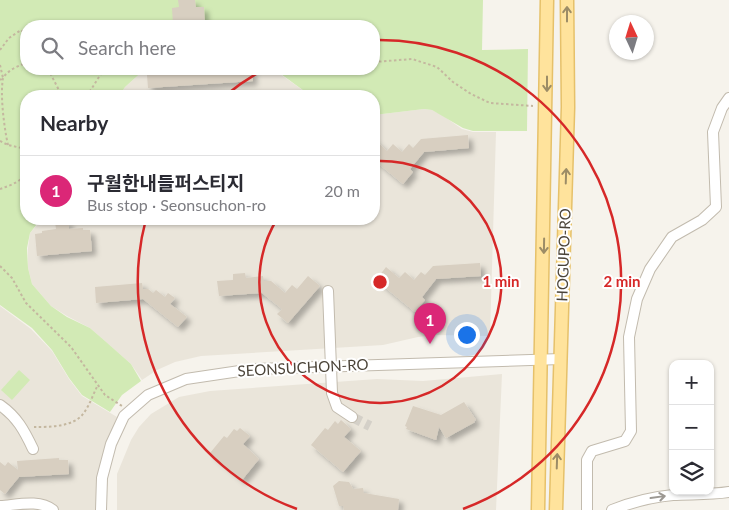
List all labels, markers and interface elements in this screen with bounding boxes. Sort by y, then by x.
one-way arrow [562,6,572,22]
north arrow [609,15,654,60]
search box [20,20,380,75]
icon: search [38,34,66,62]
text: Search here [78,36,176,59]
one-way arrow [542,75,551,91]
text: Nearby [40,110,108,135]
one-way arrow [561,169,571,185]
text: 구월한내들퍼스티지 [87,171,244,194]
text: 1 [51,181,61,200]
text: 20 m [324,181,360,200]
text: Bus stop · Seonsuchon-ro [87,195,266,214]
street label: HOGUPO-RO [552,208,574,302]
one-way arrow [539,238,548,254]
text: 1 min [482,272,520,290]
text: 2 min [603,272,641,290]
centre of rings [371,273,389,291]
pin: 1 [414,303,446,344]
your location [454,322,480,348]
street label: SEONSUCHON-RO [237,355,369,379]
map controls [669,360,714,495]
button: + [669,360,714,405]
button: − [669,405,714,450]
button: layers [669,450,714,495]
one-way arrow [552,454,561,470]
one-way arrow [650,492,666,502]

